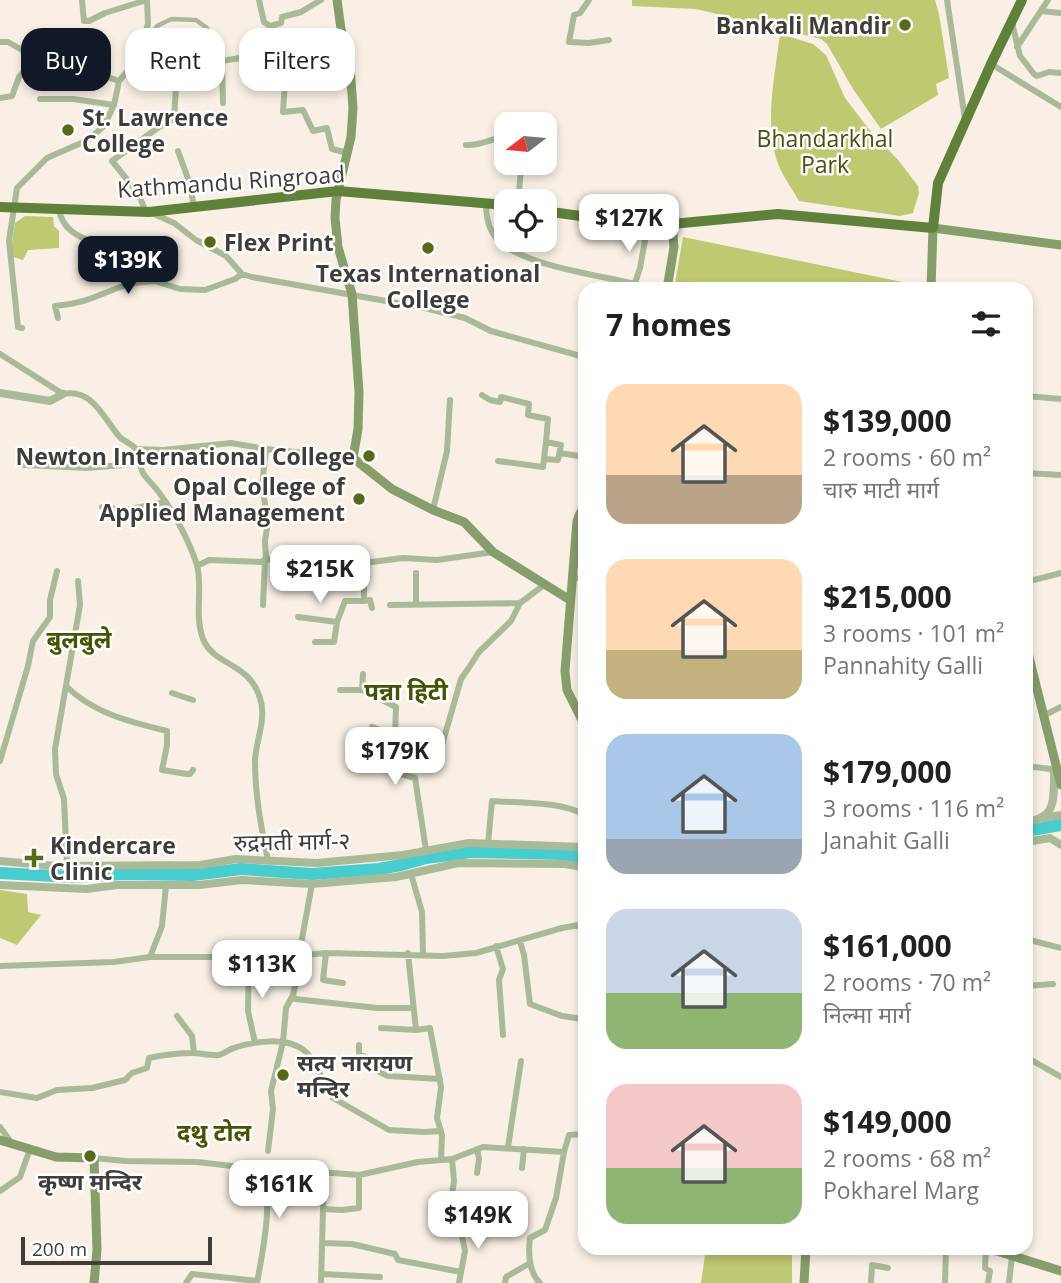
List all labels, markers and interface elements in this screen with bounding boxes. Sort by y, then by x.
place label: Bankali Mandir [716,9,891,41]
marker: Bankali Mandir [897,17,913,33]
chip: Buy [21,28,111,91]
chip: Rent [125,28,225,91]
chip: Filters [239,28,355,91]
place label: St. Lawrence College [82,101,228,159]
north arrow [494,112,556,175]
map controls [494,112,557,252]
marker: St. Lawrence College [60,122,76,138]
park label: Bhandarkhal Park [757,122,893,180]
street label: Kathmandu Ringroad [116,157,346,205]
button: locate [494,189,557,252]
pin: $127K [580,194,678,254]
text: $127K [595,201,663,233]
place label: Flex Print [224,226,334,258]
marker: Flex Print [202,234,218,250]
pin: $139K [79,236,177,296]
marker: Texas International College [420,240,436,256]
text: $139K [94,243,162,275]
place label: Texas International College [316,257,540,315]
text: 7 homes [606,304,731,345]
icon: filters [967,305,1005,343]
text: $139,000 [823,400,952,441]
icon: home [662,412,746,496]
place label: Newton International College [16,440,355,472]
text: 2 rooms · 60 m² [823,441,991,473]
marker: Newton International College [361,448,377,464]
place label: Opal College of Applied Management [99,470,346,528]
text: चारु माटी मार्ग [823,473,939,505]
marker: Opal College of Applied Management [351,491,367,507]
pin: $215K [271,546,369,605]
text: $215K [286,552,354,584]
text: $215,000 [823,576,952,617]
icon: home [662,587,746,671]
text: 3 rooms · 101 m² [823,617,1004,649]
district label: बुलबुले [46,622,113,655]
text: Pannahity Galli [823,649,983,681]
district label: पन्ना हिटी [364,674,449,707]
pin: $179K [346,728,444,787]
text: $179K [361,734,429,766]
text: $179,000 [823,751,952,792]
icon: home [662,762,746,846]
text: 3 rooms · 116 m² [823,792,1004,824]
street label: रुद्रमती मार्ग-२ [233,824,351,858]
text: Janahit Galli [823,824,950,856]
place label: Kindercare Clinic [50,829,176,887]
marker: Kindercare Clinic [24,848,44,868]
text: $161,000 [823,925,952,966]
icon: home [662,937,746,1021]
pin: $113K [213,940,311,1000]
text: $113K [228,947,296,979]
text: 2 rooms · 70 m² [823,966,991,998]
text: निल्मा मार्ग [823,998,911,1030]
place label: सत्य नारायण मन्दिर [297,1046,413,1104]
marker: सत्य नारायण मन्दिर [275,1067,291,1083]
text: $149,000 [823,1101,952,1142]
icon: home [662,1112,746,1196]
district label: दथु टोल [177,1115,253,1148]
text: 2 rooms · 68 m² [823,1142,991,1174]
marker: कृष्ण मन्दिर [82,1148,98,1164]
pin: $161K [230,1160,328,1220]
place label: कृष्ण मन्दिर [38,1165,143,1197]
text: $161K [245,1167,313,1199]
text: Pokharel Marg [823,1174,979,1206]
pin: $149K [429,1192,527,1251]
text: $149K [444,1198,512,1230]
scale bar [21,1234,212,1266]
text: 200 m [32,1236,87,1262]

